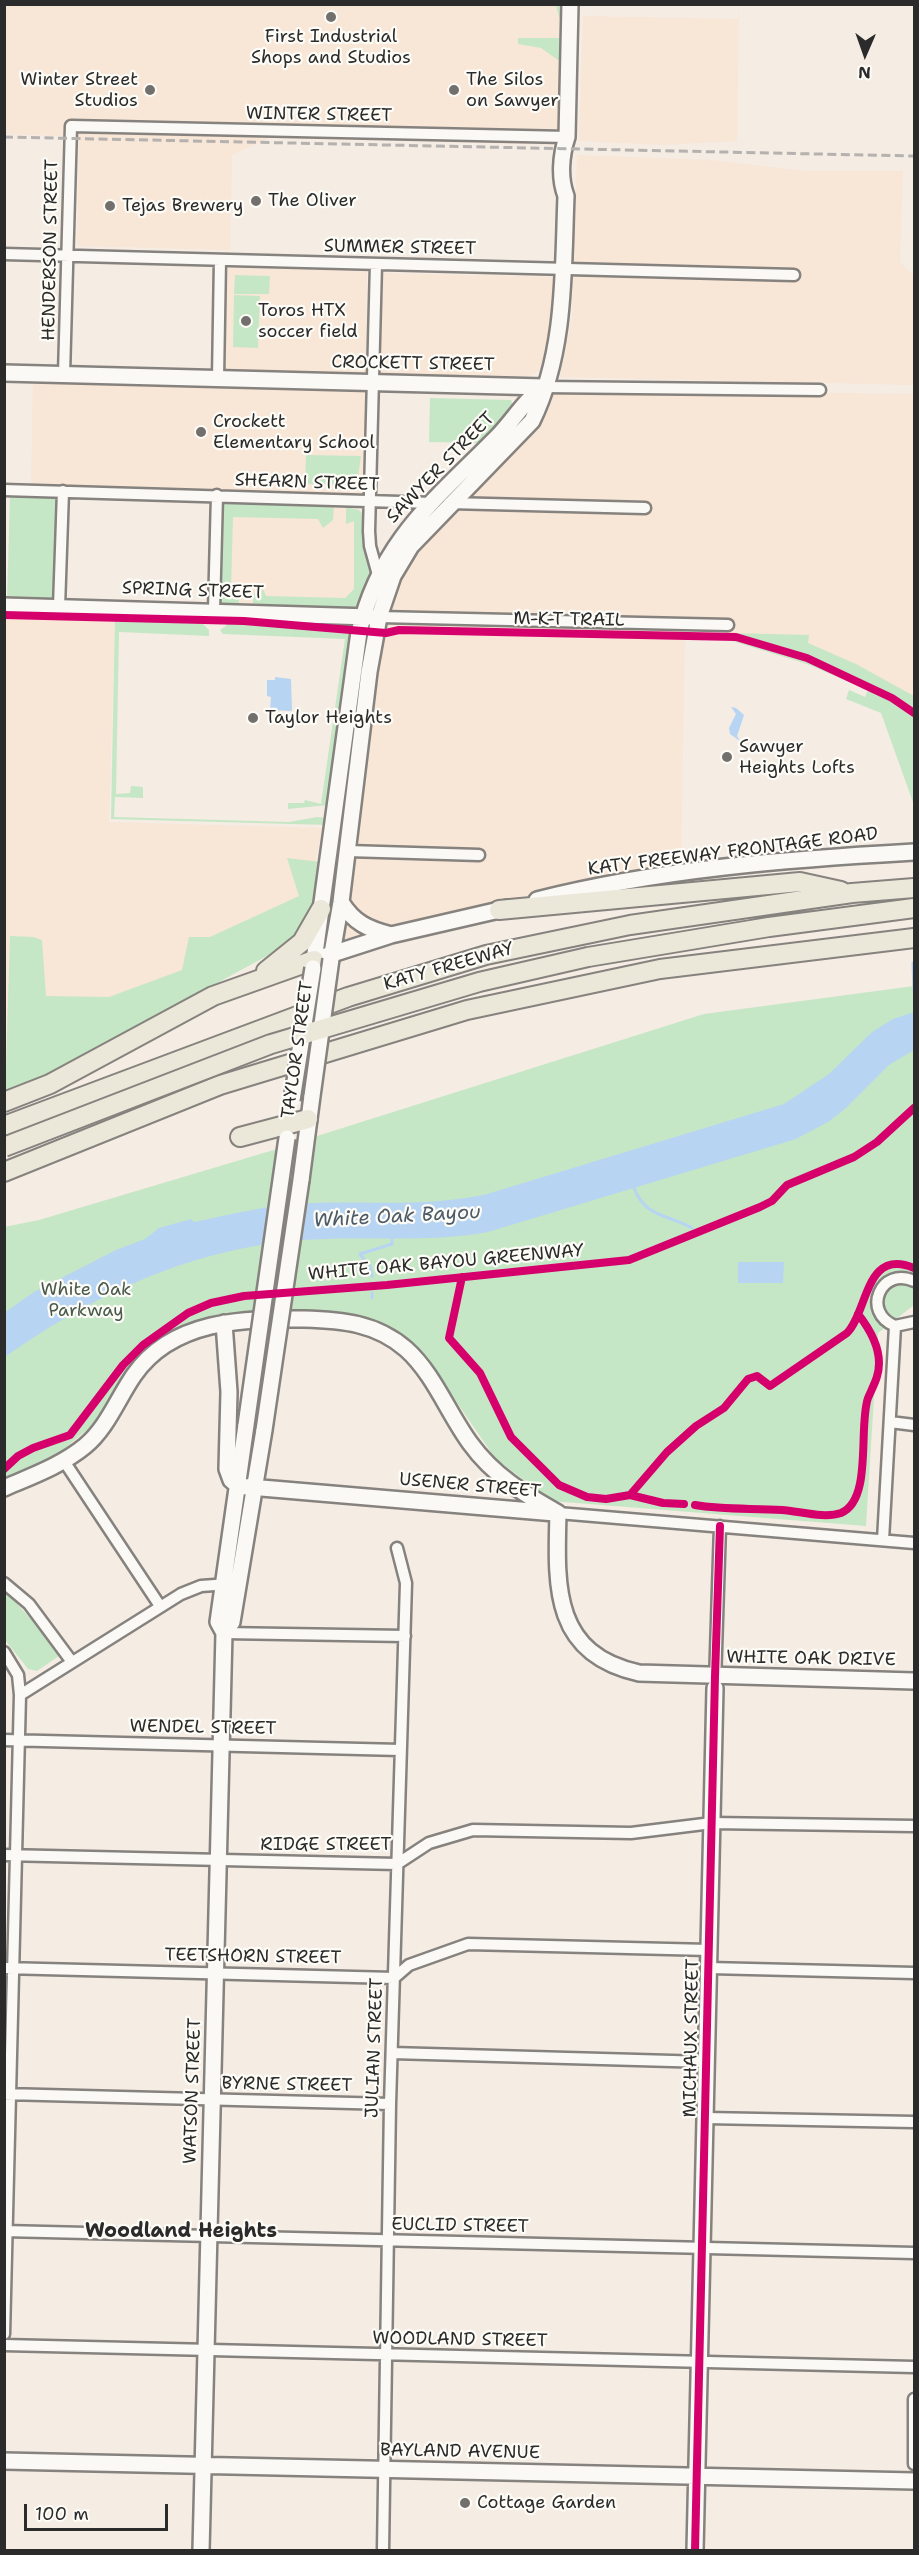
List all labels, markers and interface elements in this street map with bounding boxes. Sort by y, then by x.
marker: First Industrial Shops and Studios [324,10,338,24]
north arrow [835,24,895,84]
place label: First Industrial Shops and Studios [251,26,411,68]
text: N [858,62,871,83]
place label: Winter Street Studios [20,69,138,112]
place label: The Silos on Sawyer [466,69,559,112]
marker: Winter Street Studios [143,83,157,97]
marker: The Silos on Sawyer [447,83,461,97]
street label: WINTER STREET [246,103,392,127]
street label: HENDERSON STREET [39,159,63,341]
place label: The Oliver [268,190,357,212]
marker: The Oliver [249,194,263,208]
place label: Tejas Brewery [122,195,243,217]
marker: Tejas Brewery [103,199,117,213]
street label: SUMMER STREET [324,236,476,260]
place label: Toros HTX soccer field [258,300,358,342]
marker: Toros HTX soccer field [239,314,253,328]
street label: CROCKETT STREET [331,352,495,376]
street label: SAWYER STREET [382,408,500,528]
place label: Crockett Elementary School [213,411,375,454]
marker: Crockett Elementary School [194,425,208,439]
street label: SHEARN STREET [234,470,380,496]
street label: SPRING STREET [122,578,264,604]
street label: M-K-T TRAIL [513,608,625,632]
place label: Taylor Heights [265,707,392,729]
marker: Taylor Heights [246,711,260,725]
place label: Sawyer Heights Lofts [739,736,855,778]
marker: Sawyer Heights Lofts [720,750,734,764]
street label: KATY FREEWAY FRONTAGE ROAD [587,823,879,881]
street label: KATY FREEWAY [381,938,517,996]
street label: TAYLOR STREET [278,980,318,1120]
water label: White Oak Bayou [313,1201,481,1233]
street label: WHITE OAK BAYOU GREENWAY [307,1240,585,1286]
park label: White Oak Parkway [41,1279,131,1322]
street label: USENER STREET [398,1469,542,1503]
street label: WHITE OAK DRIVE [726,1647,896,1671]
street label: WENDEL STREET [129,1716,277,1740]
street label: RIDGE STREET [260,1834,392,1856]
street label: TEETSHORN STREET [164,1945,342,1969]
street label: MICHAUX STREET [680,1958,704,2118]
street label: JULIAN STREET [362,1977,388,2119]
street label: WATSON STREET [180,2017,206,2165]
street label: BYRNE STREET [221,2073,353,2097]
street label: EUCLID STREET [391,2214,529,2238]
district label: Woodland Heights [85,2220,277,2244]
street label: WOODLAND STREET [372,2328,548,2352]
street label: BAYLAND AVENUE [380,2440,540,2464]
scale bar [27,2492,171,2530]
place label: Cottage Garden [477,2492,616,2514]
marker: Cottage Garden [458,2496,472,2510]
text: 100 m [35,2502,89,2526]

